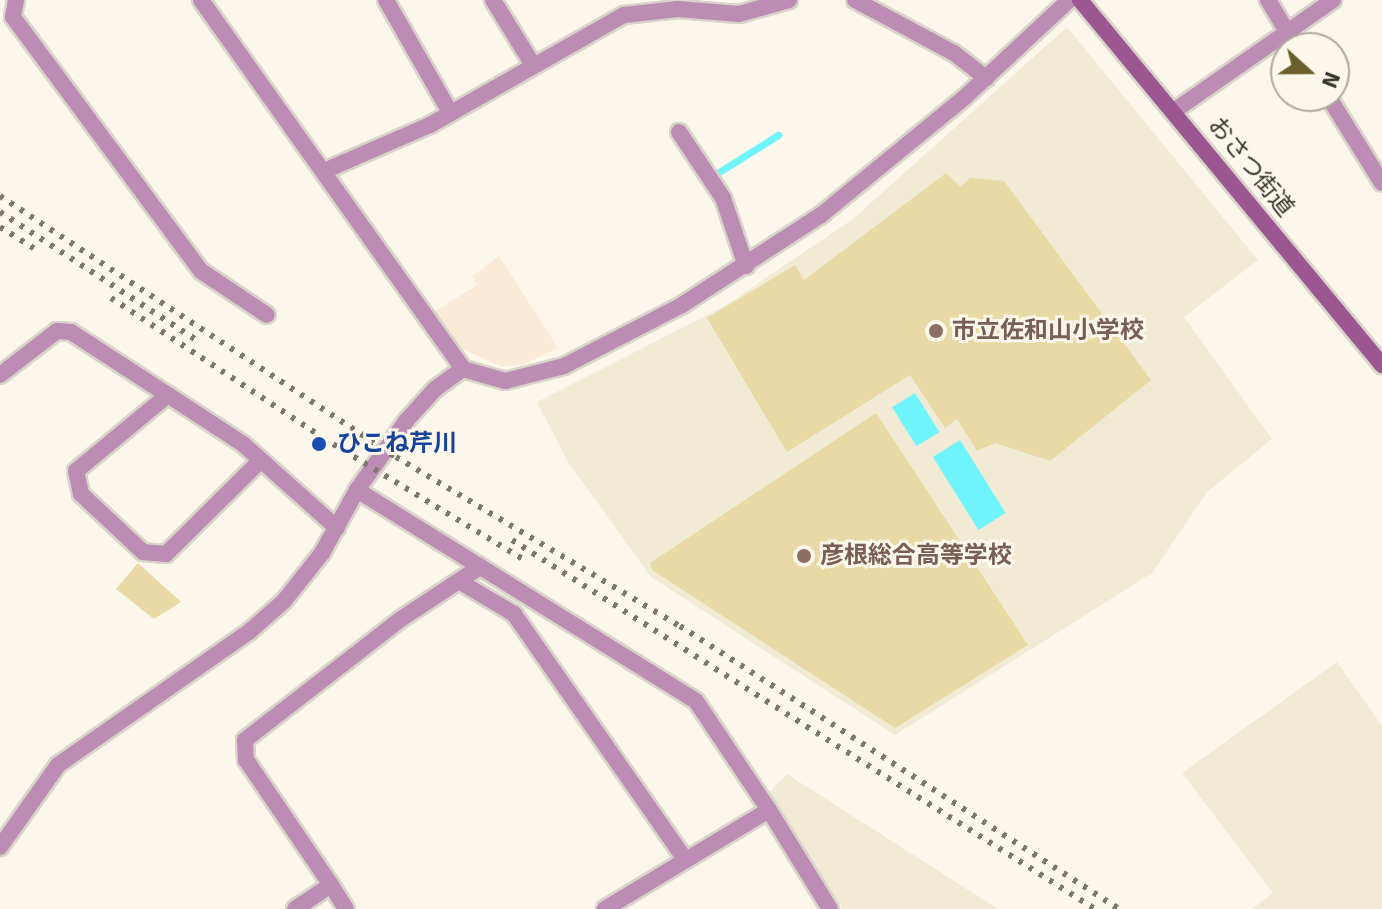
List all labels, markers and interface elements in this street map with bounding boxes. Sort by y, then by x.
north arrow [1270,32,1350,112]
text: N [1316,68,1346,92]
street label: おさつ街道 [1202,111,1300,223]
place label: 市立佐和山小学校 [952,317,1144,345]
marker: 市立佐和山小学校 [927,322,945,340]
place label: ひこね芹川 [337,430,457,458]
marker: ひこね芹川 [308,433,330,455]
place label: 彦根総合高等学校 [820,542,1012,570]
marker: 彦根総合高等学校 [795,547,813,565]

